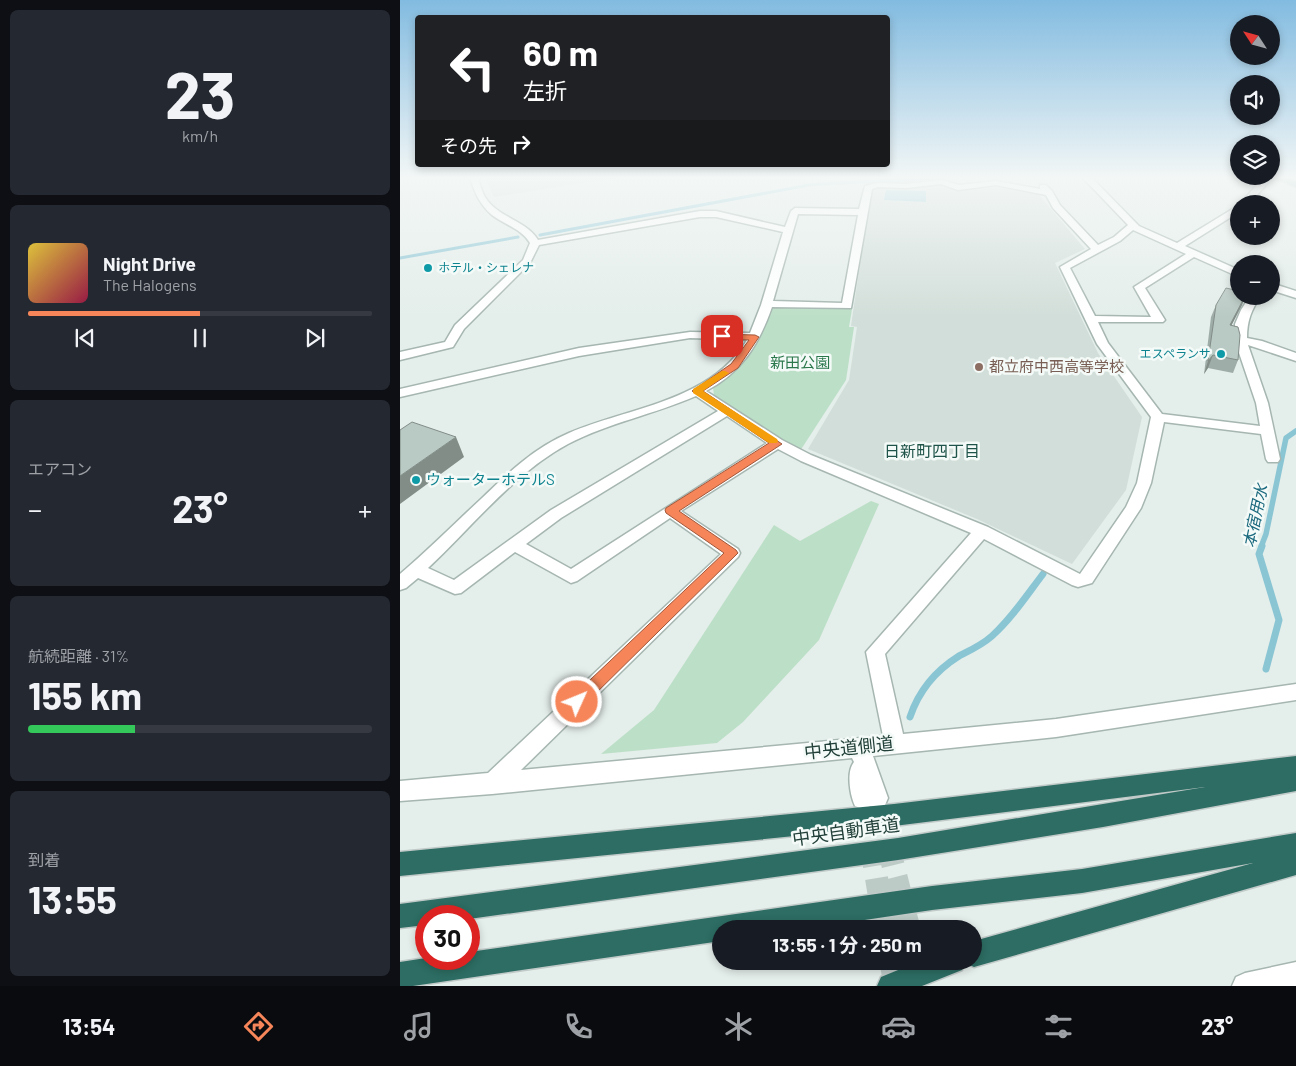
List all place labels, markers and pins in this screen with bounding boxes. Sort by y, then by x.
place label: ホテル・シェレナ [438,260,534,274]
marker: ホテル・シェレナ [422,262,434,274]
pin [701,315,743,357]
place label: エスペランサ [1140,346,1211,360]
marker: エスペランサ [1215,348,1227,360]
place label: 都立府中西高等学校 [989,357,1124,375]
marker: 都立府中西高等学校 [973,361,985,373]
place label: ウォーターホテルS [426,470,555,488]
marker: ウォーターホテルS [410,474,422,486]

